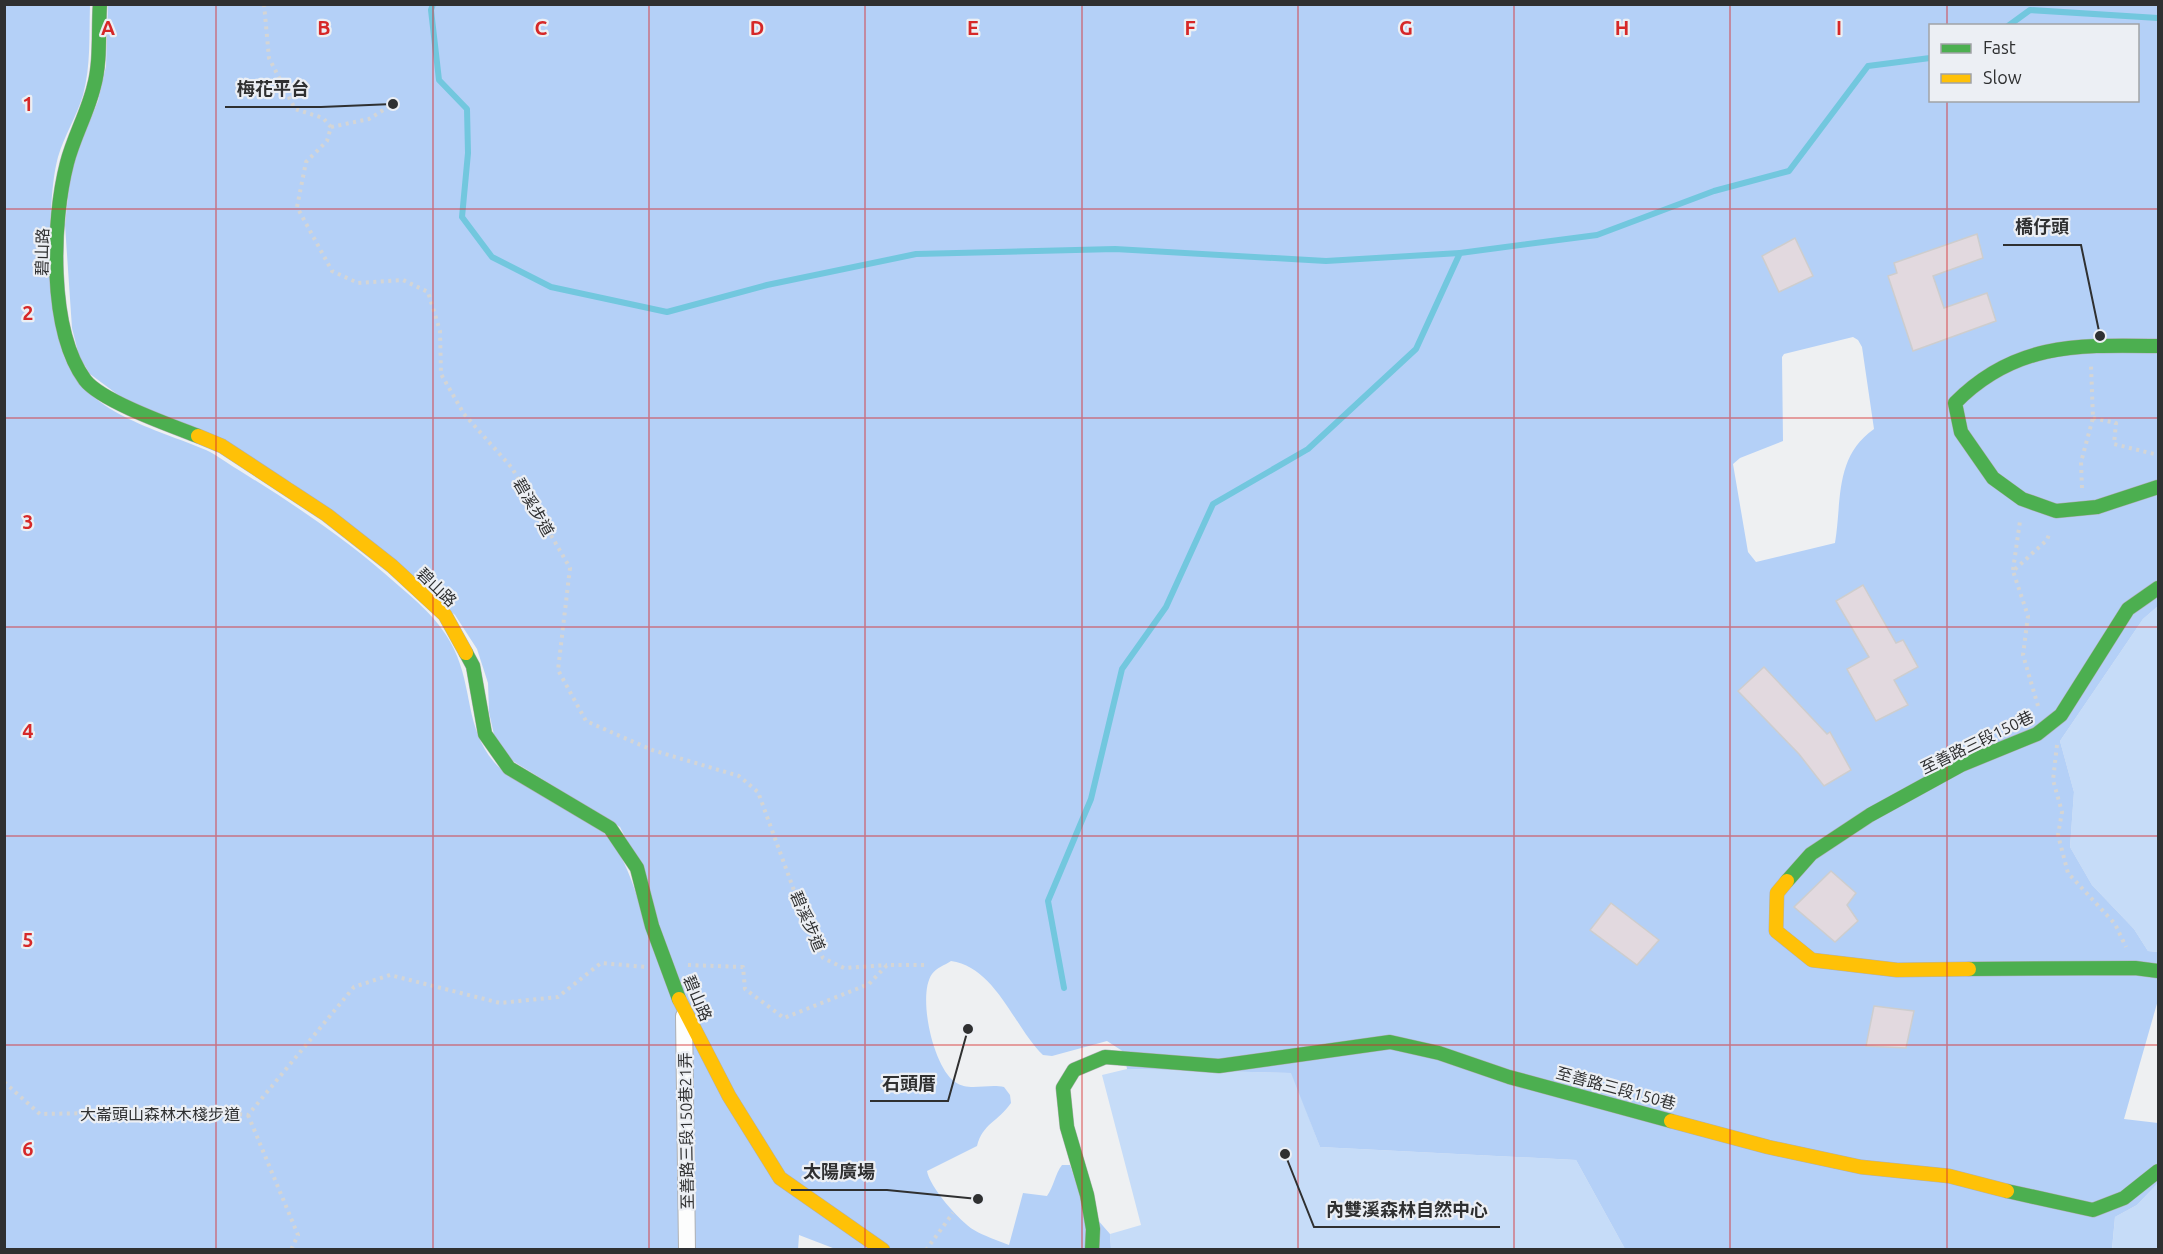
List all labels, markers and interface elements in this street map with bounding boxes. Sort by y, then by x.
text: A [101,16,115,39]
text: B [317,16,331,39]
text: C [535,16,548,39]
text: D [750,16,764,39]
text: E [967,16,979,39]
text: F [1184,16,1196,39]
text: G [1399,16,1413,39]
text: H [1615,16,1629,39]
text: I [1836,16,1842,39]
legend [1929,24,2139,102]
text: Fast [1983,37,2016,57]
text: Slow [1983,67,2022,87]
callout: 梅花平台 [225,71,321,107]
text: 梅花平台 [237,78,309,98]
text: 1 [22,92,34,115]
callout: 橋仔頭 [2003,209,2081,245]
text: 橋仔頭 [2015,216,2069,236]
street label: 碧山路 [33,228,51,276]
text: 2 [22,301,34,324]
street label: 碧溪步道 [510,475,558,539]
text: 3 [22,510,34,533]
street label: 碧山路 [413,564,461,610]
street label: 至善路三段150巷 [1918,707,2036,777]
text: 4 [22,719,34,742]
street label: 碧溪步道 [787,888,829,954]
text: 5 [22,928,34,951]
street label: 碧山路 [680,972,716,1024]
street label: 至善路三段150巷21弄 [676,1052,696,1210]
street label: 至善路三段150巷 [1554,1063,1678,1113]
callout: 石頭厝 [870,1065,948,1101]
text: 石頭厝 [882,1073,936,1093]
street label: 大崙頭山森林木棧步道 [80,1105,240,1123]
text: 6 [22,1137,34,1160]
callout: 太陽廣場 [791,1154,887,1190]
text: 太陽廣場 [803,1161,875,1181]
callout: 內雙溪森林自然中心 [1314,1191,1500,1227]
text: 內雙溪森林自然中心 [1326,1199,1488,1219]

